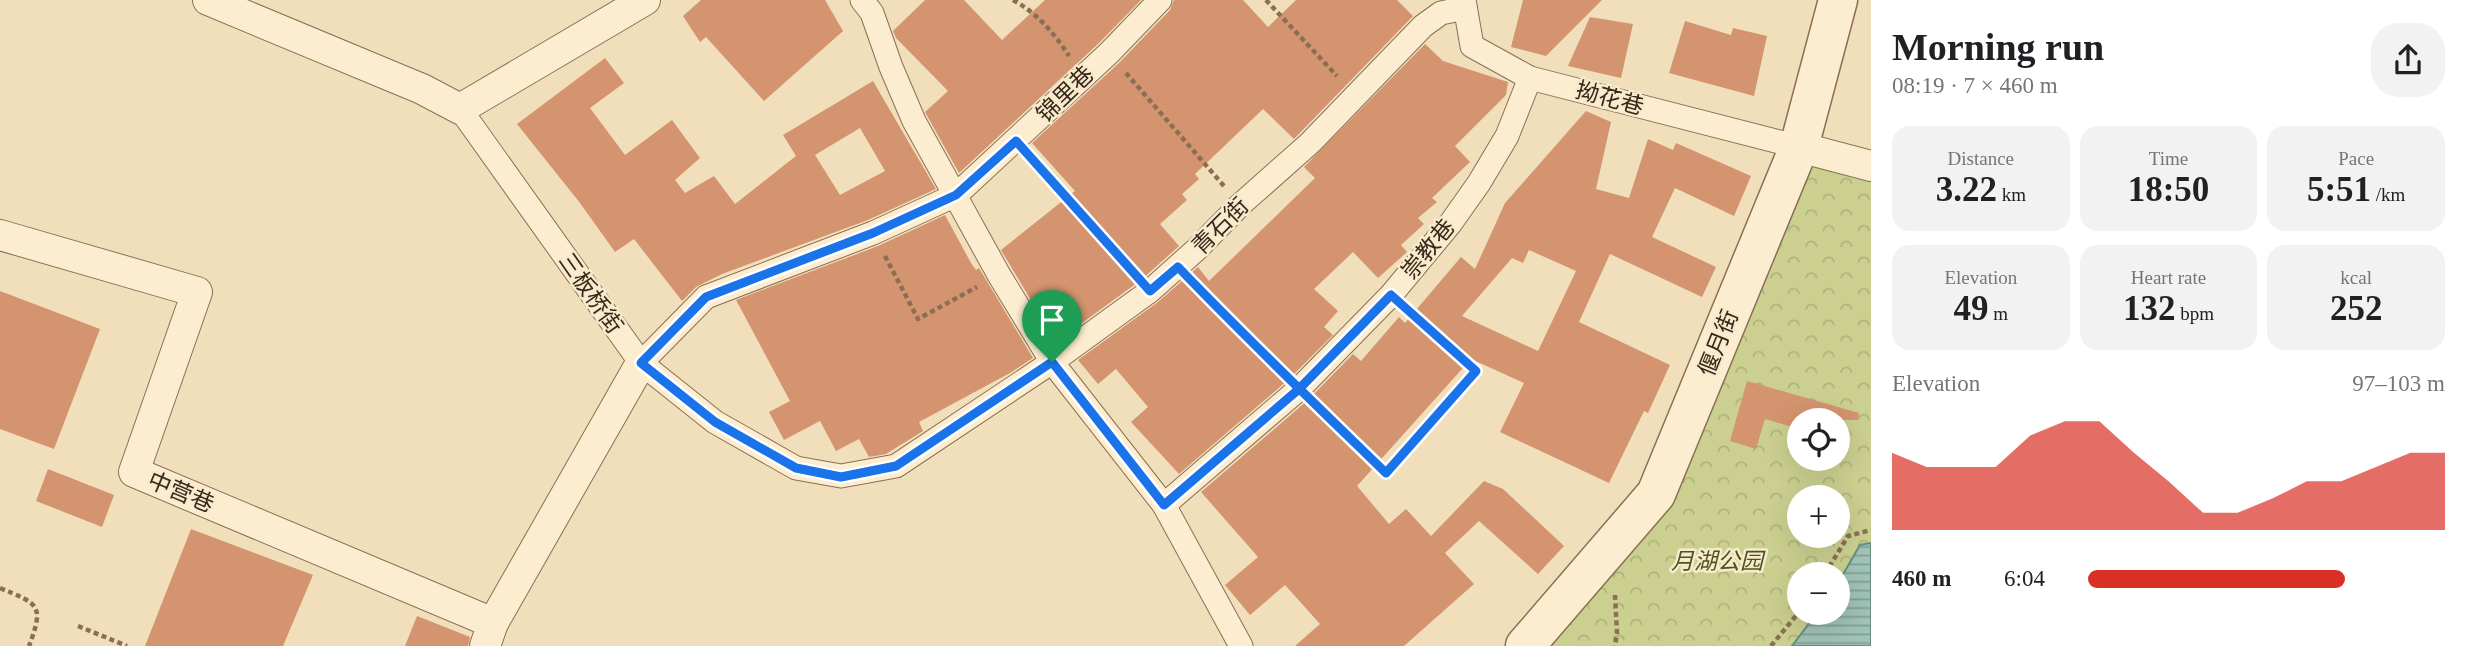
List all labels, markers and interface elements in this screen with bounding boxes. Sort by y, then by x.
button: share [2371,23,2445,97]
text: Morning run [1892,26,2104,68]
street label: 锦里巷 [1032,61,1099,127]
text: 08:19 · 7 × 460 m [1892,73,2058,98]
street label: 拗花巷 [1573,77,1646,119]
text: Distance [1948,148,2014,169]
text: Time [2149,148,2188,169]
text: Pace [2338,148,2374,169]
text: 3.22 [1936,170,1997,209]
text: 18:50 [2128,170,2209,209]
text: 5:51 [2307,170,2371,209]
text: km [1997,184,2026,205]
text: /km [2371,184,2405,205]
street label: 青石街 [1187,193,1254,260]
street label: 崇教巷 [1397,215,1460,284]
street label: 三板桥街 [554,248,627,338]
text: Elevation [1944,267,2017,288]
text: Heart rate [2131,267,2206,288]
text: kcal [2340,267,2372,288]
text: 49 [1954,289,1989,328]
text: 132 [2123,289,2175,328]
text: 252 [2330,289,2382,328]
pin [1022,290,1082,362]
icon: arrive [1033,301,1071,339]
text: m [1989,303,2008,324]
text: bpm [2175,303,2214,324]
street label: 偃月街 [1694,307,1743,380]
text: Elevation [1892,371,1980,396]
text: 97–103 m [2352,371,2445,396]
map controls [1787,408,1850,625]
button: locate [1787,408,1850,471]
street label: 中营巷 [144,467,217,517]
button: + [1787,485,1850,548]
park label: 月湖公园 [1671,549,1766,574]
button: − [1787,562,1850,625]
text: 460 m [1892,566,1951,591]
text: 6:04 [2004,566,2045,591]

